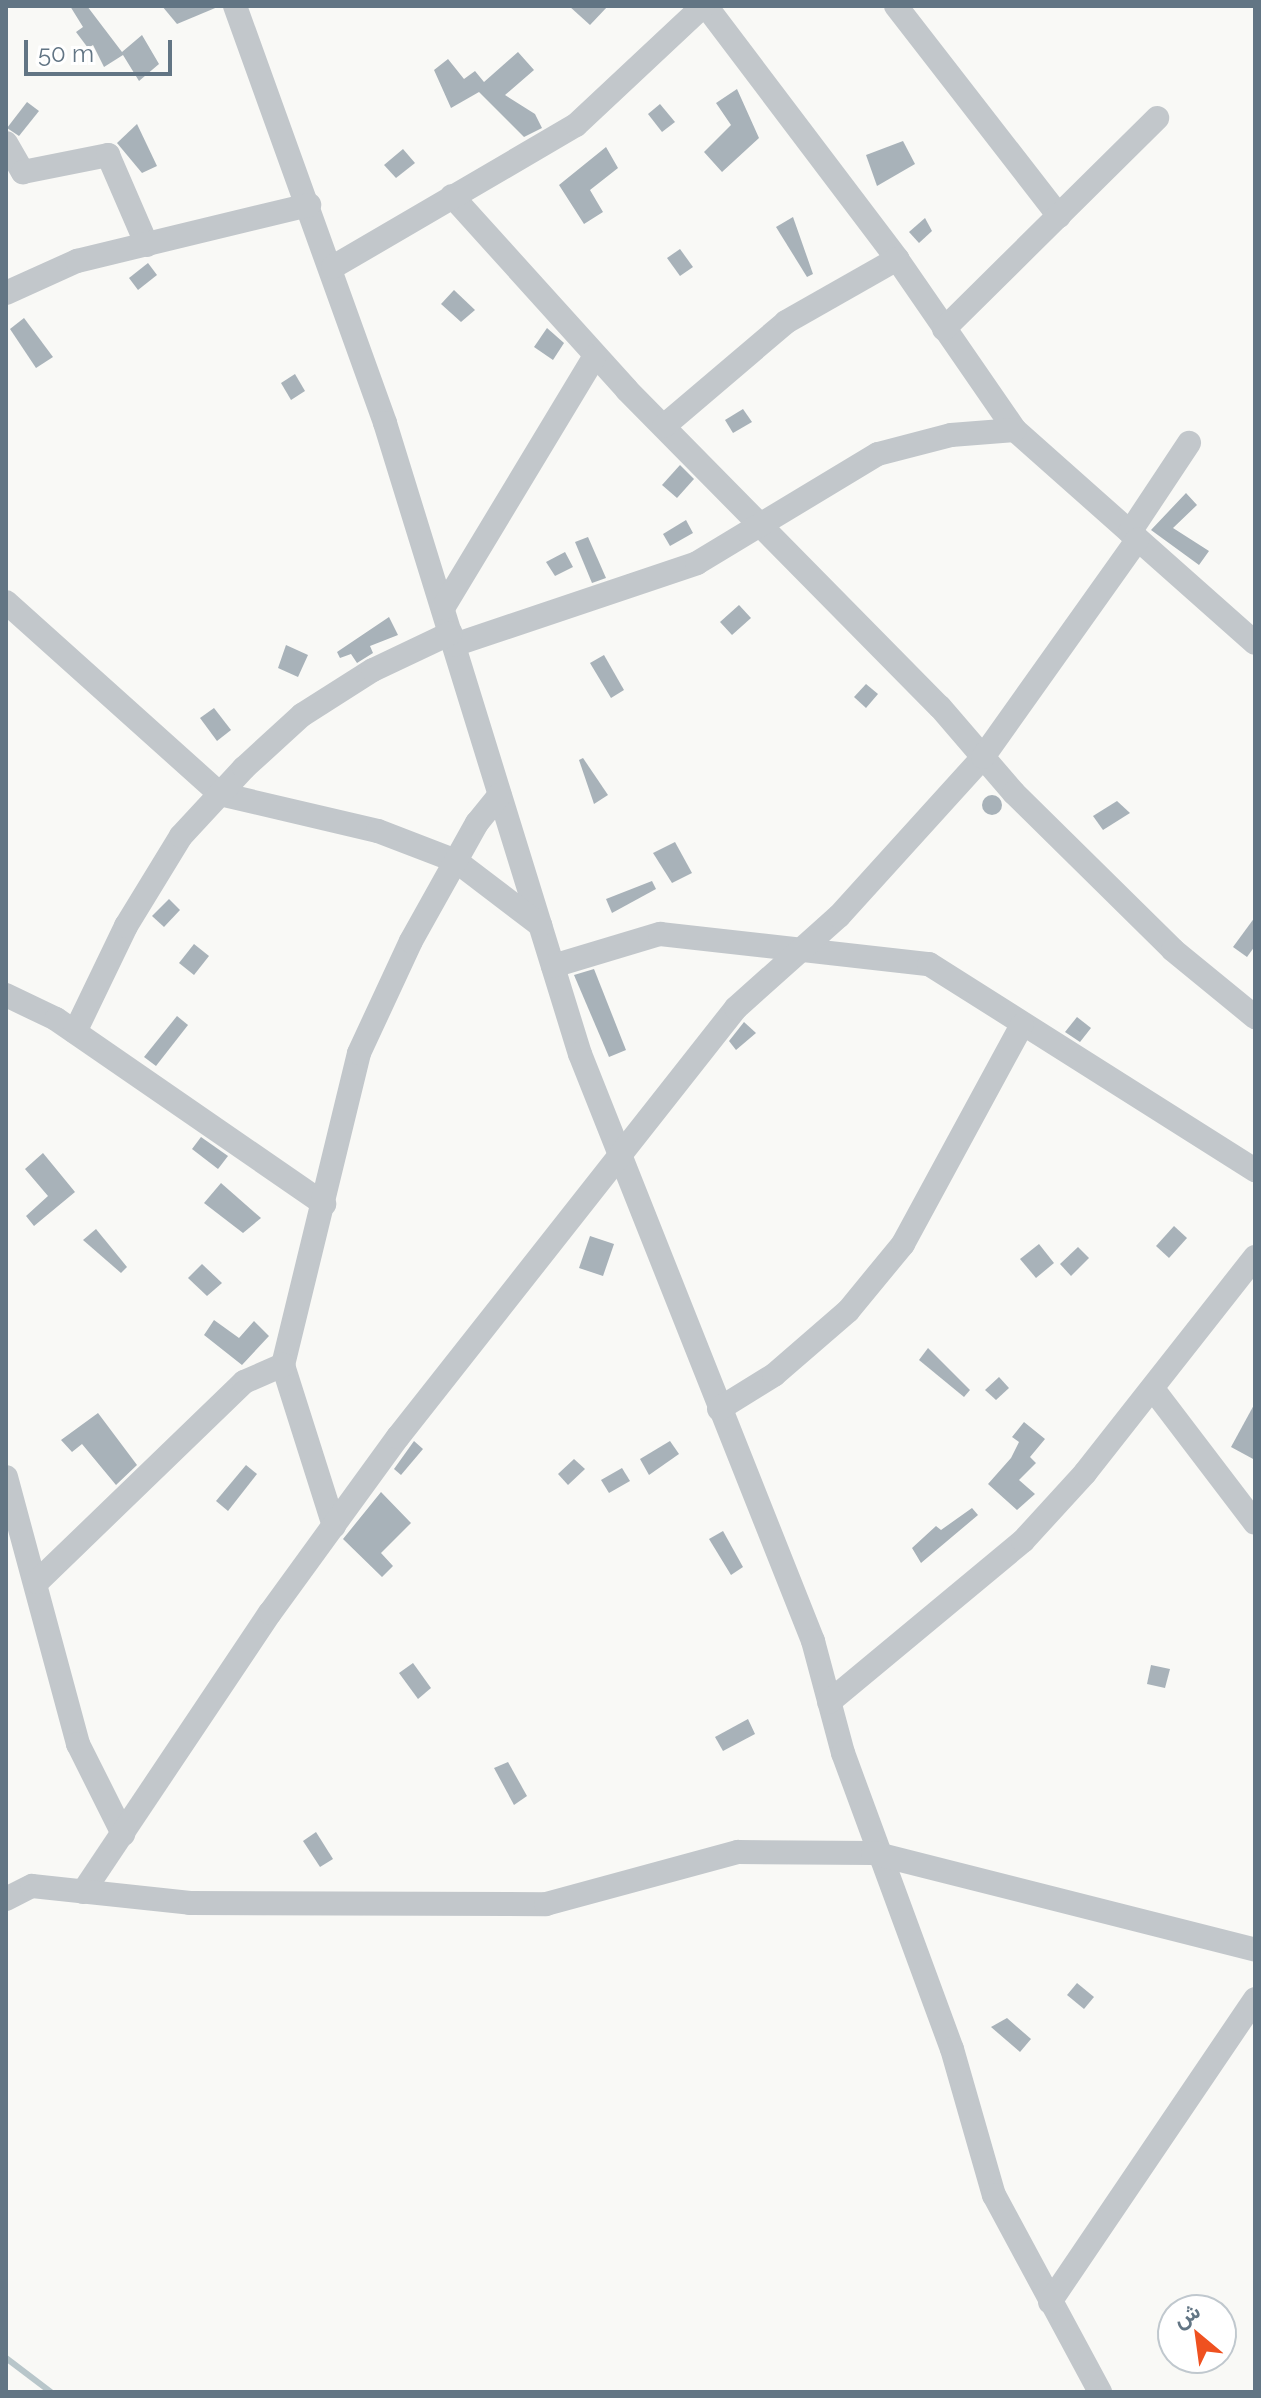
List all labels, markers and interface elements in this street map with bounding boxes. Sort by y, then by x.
scale bar [28,24,176,74]
text: 50 m [38,39,94,68]
north arrow [1157,2294,1237,2374]
text: ش [1168,2297,1204,2333]

